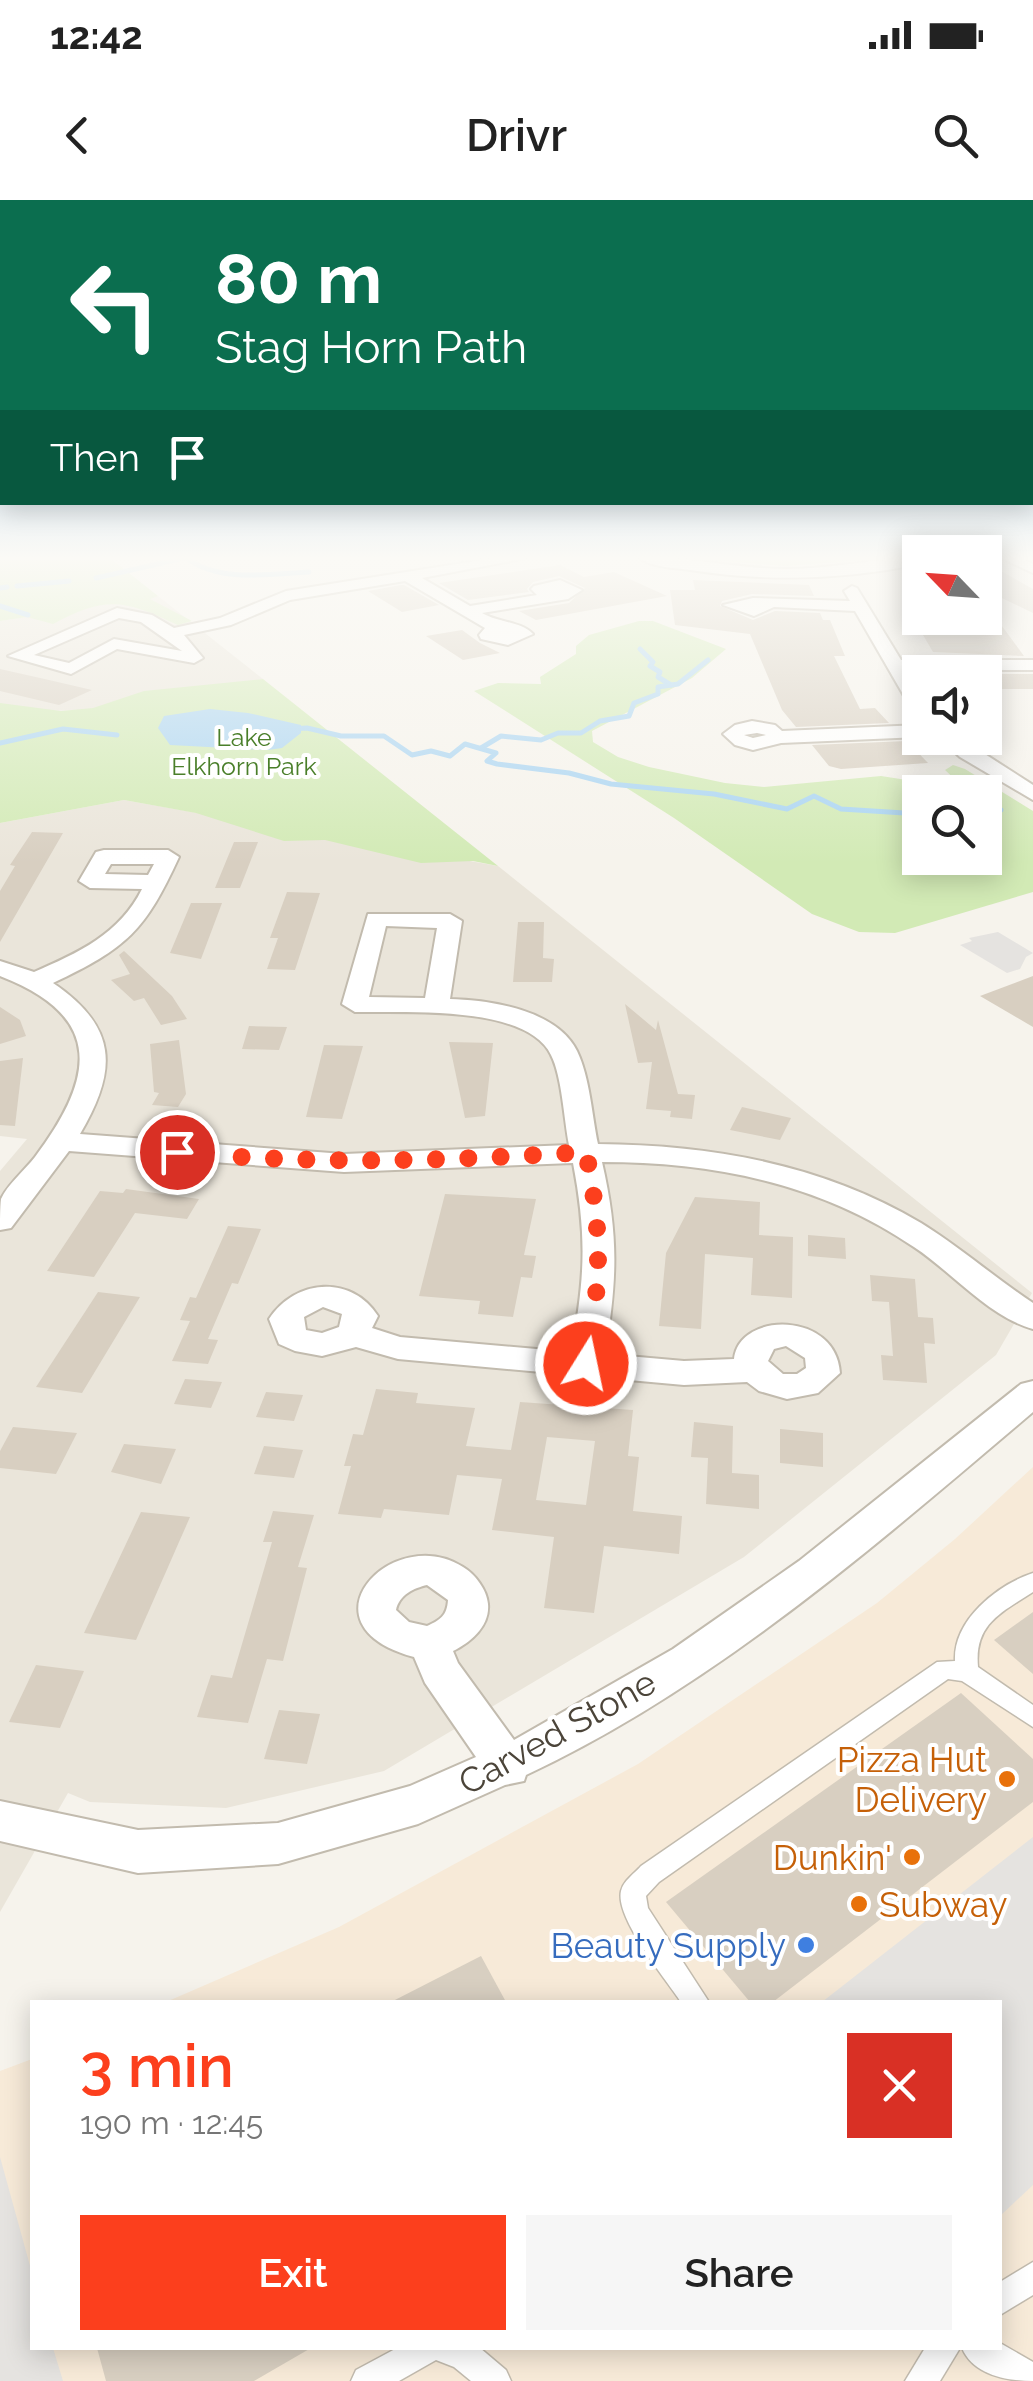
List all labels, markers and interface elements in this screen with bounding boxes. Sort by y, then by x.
text: 12:42 [50,13,143,58]
icon: back [50,108,105,163]
icon: search [928,108,983,163]
text: Drivr [466,109,567,162]
text: 80 m [215,237,382,319]
icon: left [50,240,180,370]
text: Stag Horn Path [215,321,527,374]
icon: arrive [160,430,215,485]
text: Then [50,435,140,480]
north arrow [902,535,1002,635]
map controls [902,535,1002,875]
button: sound [902,655,1002,755]
park label: Lake Elkhorn Park [171,722,318,781]
button: search [902,775,1002,875]
pin [135,1110,220,1195]
icon: arrive [150,1125,205,1180]
position arrow [534,1312,638,1416]
street label: Carved Stone [451,1661,663,1803]
place label: Pizza Hut Delivery [837,1739,987,1820]
marker: Pizza Hut Delivery [996,1768,1018,1790]
place label: Dunkin' [773,1837,892,1878]
marker: Dunkin' [901,1846,923,1868]
place label: Subway [879,1884,1008,1925]
marker: Subway [848,1893,870,1915]
place label: Beauty Supply [550,1925,786,1966]
marker: Beauty Supply [795,1934,817,1956]
text: 3 min [80,2031,234,2101]
button: close [847,2033,952,2138]
text: 190 m · 12:45 [80,2104,263,2141]
button: Exit [80,2215,506,2330]
button: Share [526,2215,952,2330]

